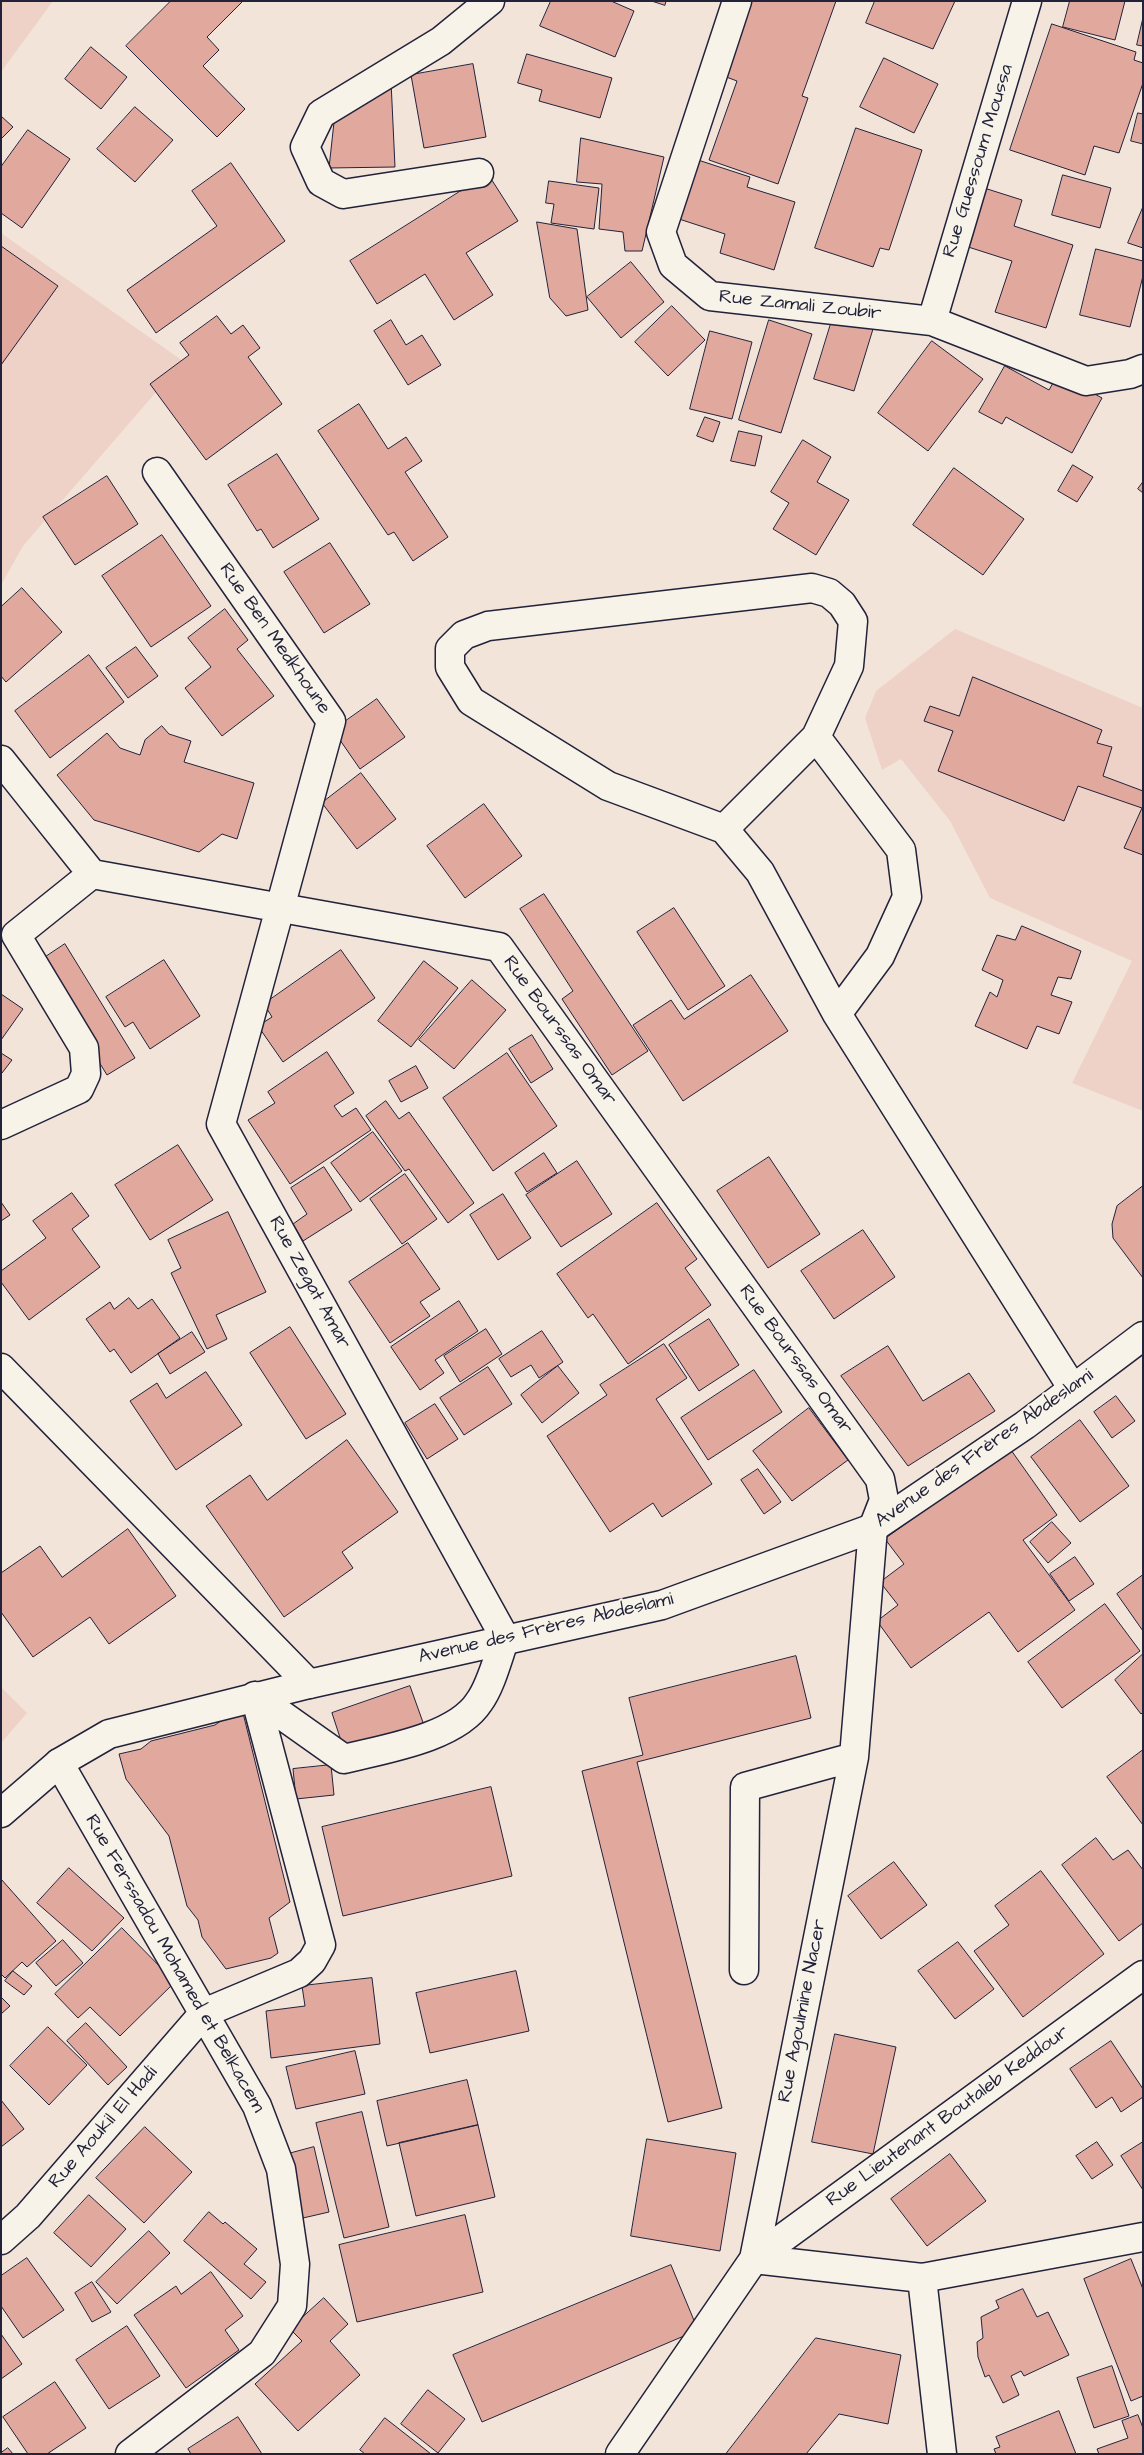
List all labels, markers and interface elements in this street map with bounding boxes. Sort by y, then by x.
street label: Rue Guessoum Moussa [939,62,1019,260]
street label: Rue Zamali Zoubir [718,286,882,326]
street label: Rue Ben Medkhoune [213,559,335,719]
street label: Rue Bourssas Omar [497,952,621,1110]
street label: Rue Zegat Amar [263,1213,355,1353]
street label: Rue Bourssas Omar [733,1281,857,1439]
street label: Avenue des Frères Abdeslami [872,1365,1098,1533]
street label: Avenue des Frères Abdeslami [416,1589,676,1669]
street label: Rue Ferssadou Mohamed et Belkacem [79,1811,269,2117]
street label: Rue Agoulmine Nacer [774,1918,832,2104]
street label: Rue Lieutenant Boutaleb Keddour [822,2021,1074,2213]
street label: Rue Aoukil El Hadi [45,2062,163,2194]

